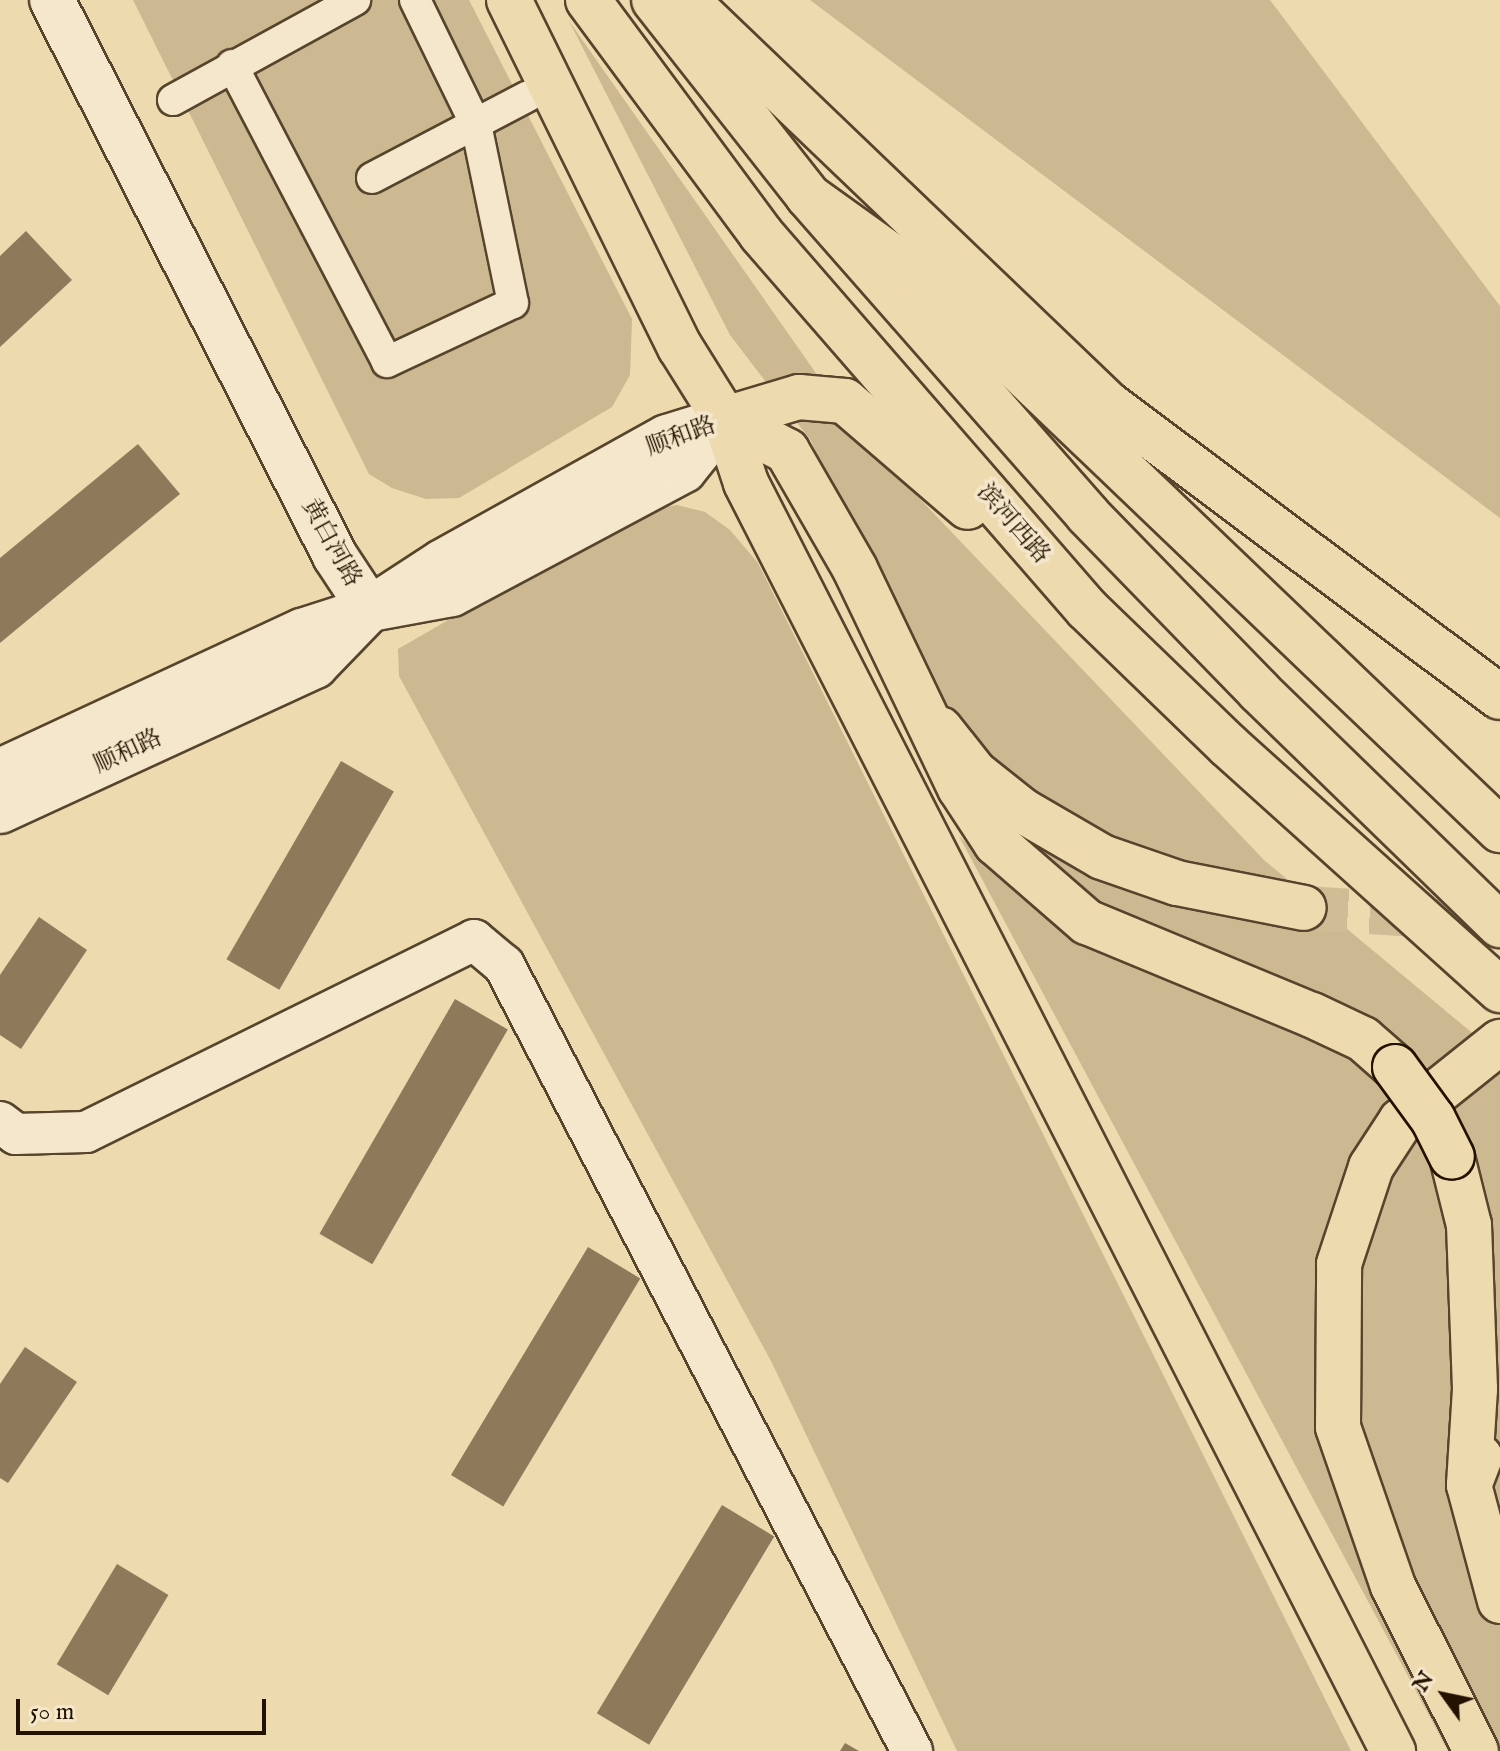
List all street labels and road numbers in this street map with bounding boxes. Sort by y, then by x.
street label: 顺和路 [642,411,720,463]
street label: 滨河西路 [971,478,1055,570]
street label: 黄白河路 [295,494,367,592]
street label: 顺和路 [89,724,167,780]

